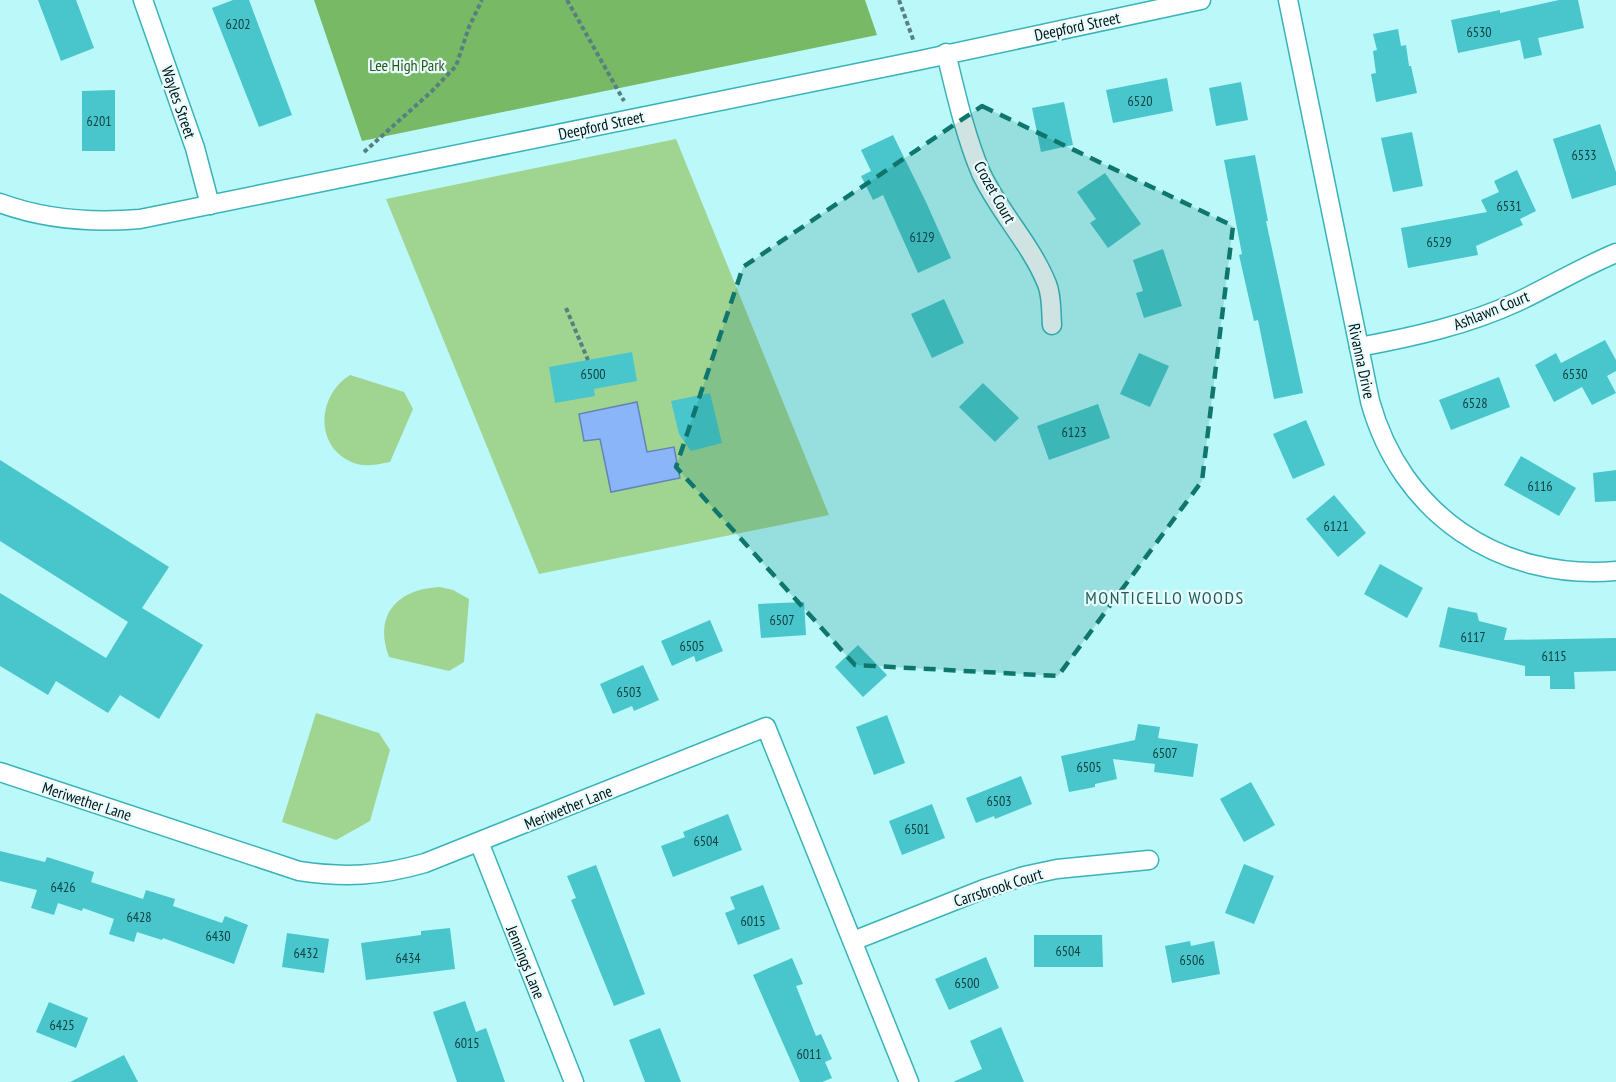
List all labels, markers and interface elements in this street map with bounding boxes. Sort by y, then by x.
street label: Deepford Street [1032,7,1122,45]
house number: 6202 [225,15,251,33]
house number: 6530 [1466,23,1492,41]
park label: Lee High Park [369,55,446,75]
street label: Wayles Street [157,63,201,141]
house number: 6520 [1127,92,1153,110]
street label: Deepford Street [556,106,646,144]
house number: 6201 [86,112,112,130]
house number: 6533 [1571,146,1597,164]
street label: Crozet Court [970,157,1021,227]
house number: 6531 [1496,197,1522,215]
house number: 6129 [909,228,935,246]
house number: 6529 [1426,233,1452,251]
street label: Ashlawn Court [1450,286,1532,334]
street label: Rivanna Drive [1344,321,1380,401]
house number: 6500 [580,365,606,383]
house number: 6530 [1562,365,1588,383]
house number: 6528 [1462,394,1488,412]
house number: 6123 [1061,423,1087,441]
house number: 6116 [1527,477,1553,495]
house number: 6121 [1323,517,1349,535]
district label: MONTICELLO WOODS [1085,586,1245,609]
house number: 6507 [769,611,795,629]
house number: 6117 [1460,628,1486,646]
house number: 6505 [679,637,705,655]
house number: 6115 [1541,647,1567,665]
house number: 6503 [616,683,642,701]
house number: 6507 [1152,744,1178,762]
house number: 6505 [1076,758,1102,776]
street label: Meriwether Lane [40,777,134,825]
street label: Meriwether Lane [521,780,615,834]
house number: 6503 [986,792,1012,810]
house number: 6501 [904,820,930,838]
house number: 6504 [693,832,719,850]
street label: Carrsbrook Court [951,863,1045,911]
house number: 6426 [50,878,76,896]
house number: 6428 [126,908,152,926]
house number: 6015 [740,912,766,930]
street label: Jennings Lane [502,922,550,1002]
house number: 6430 [205,927,231,945]
house number: 6504 [1055,942,1081,960]
house number: 6432 [293,944,319,962]
house number: 6434 [395,949,421,967]
house number: 6506 [1179,951,1205,969]
house number: 6500 [954,974,980,992]
house number: 6425 [49,1016,75,1034]
house number: 6015 [454,1034,480,1052]
house number: 6011 [796,1045,822,1063]

